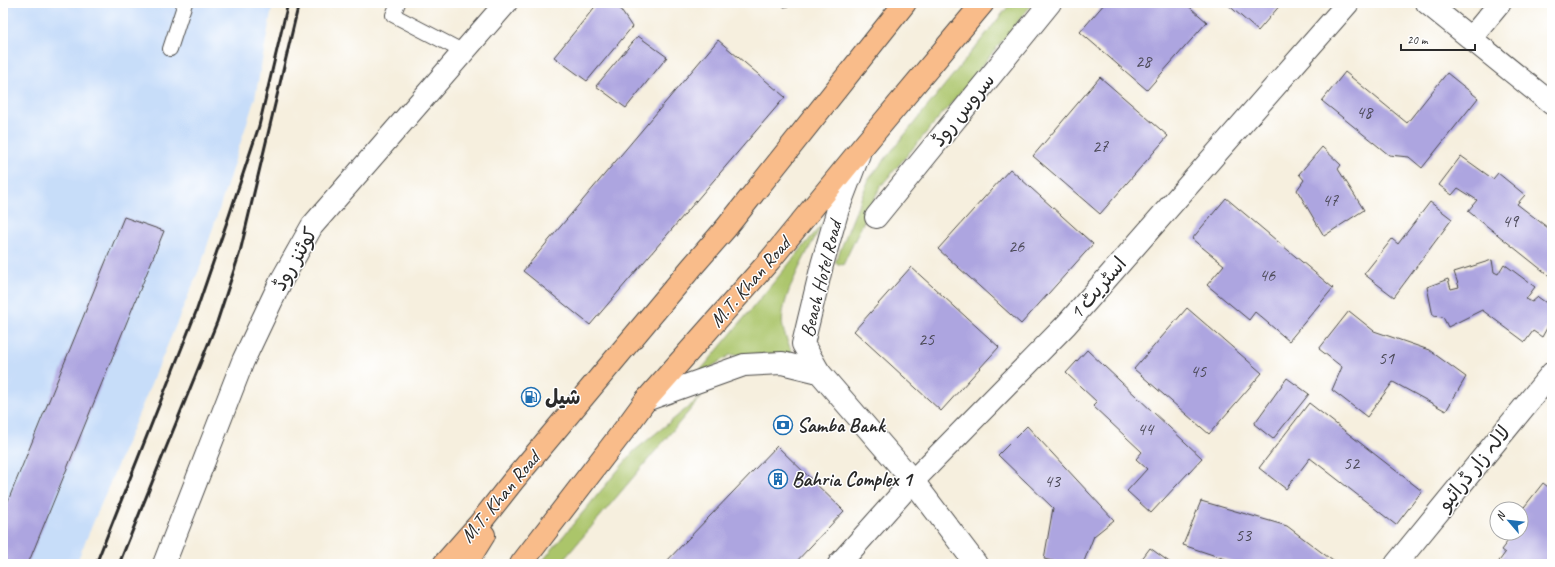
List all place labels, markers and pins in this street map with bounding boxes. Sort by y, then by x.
place label: شیل [545,385,580,410]
fuel station icon: شیل [520,386,542,408]
place label: Samba Bank [797,413,887,438]
bank icon: Samba Bank [772,414,794,436]
place label: Bahria Complex 1 [792,467,914,492]
building icon: Bahria Complex 1 [767,468,789,490]

